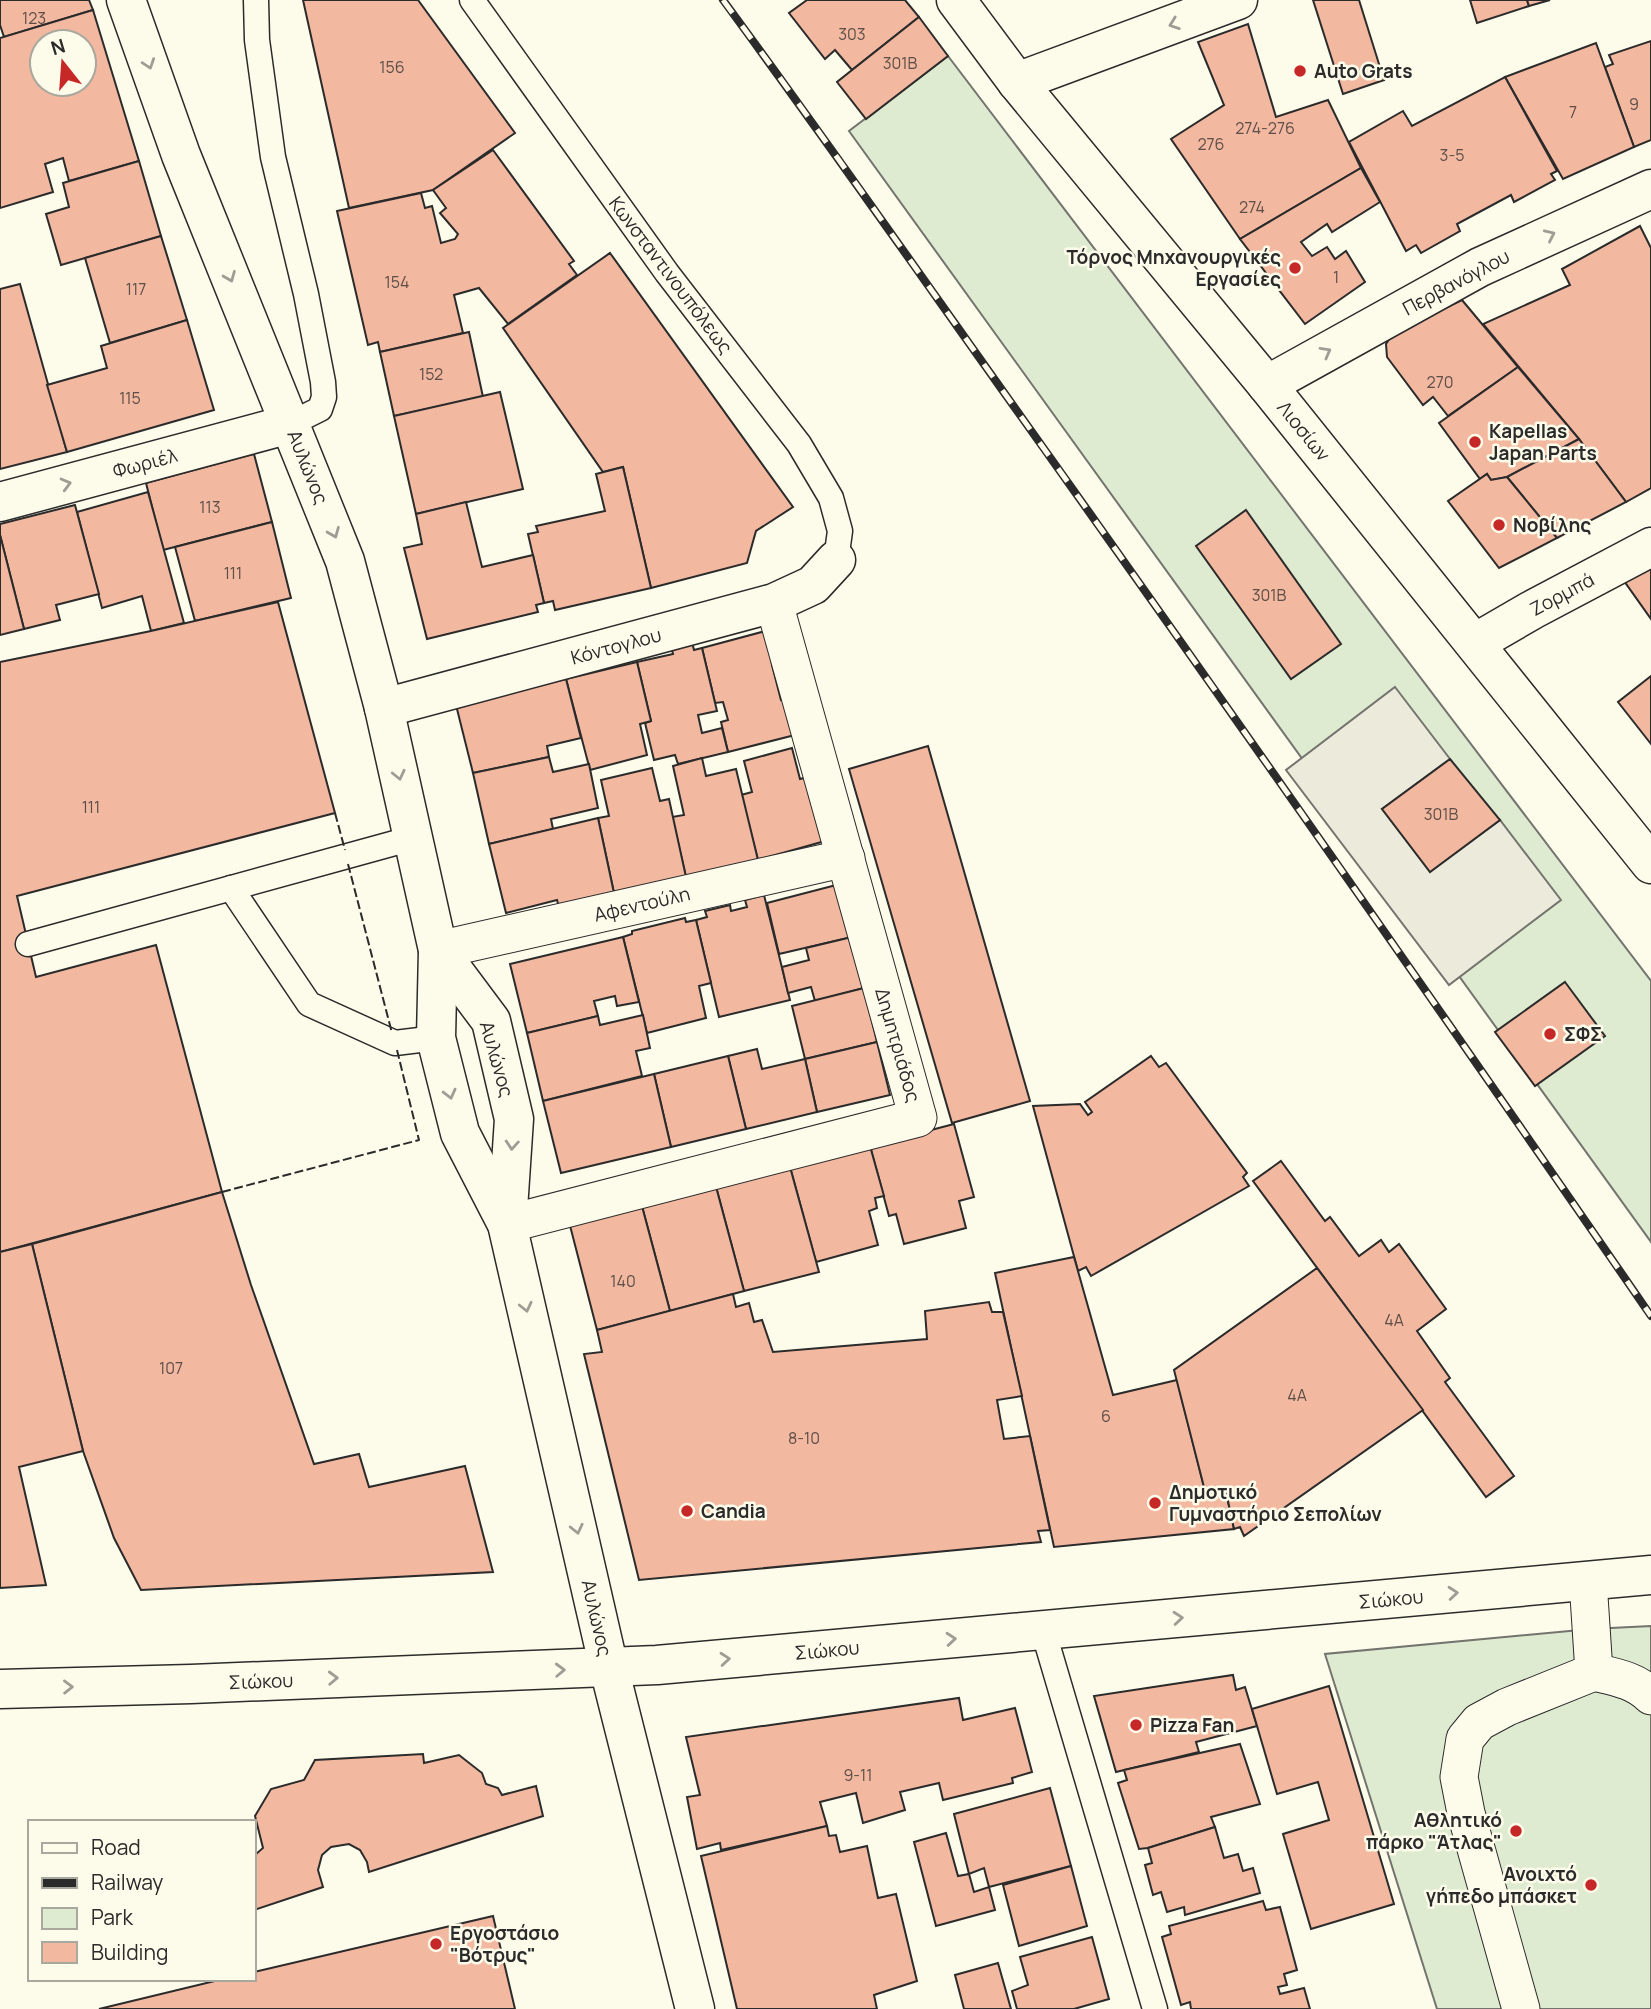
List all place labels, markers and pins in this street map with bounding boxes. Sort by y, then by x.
place label: Auto Grats [1314,58,1413,84]
marker: Auto Grats [1292,63,1308,79]
place label: Τόρνος Μηχανουργικές Εργασίες [1067,244,1281,292]
marker: Τόρνος Μηχανουργικές Εργασίες [1287,260,1303,276]
place label: Kapellas Japan Parts [1489,418,1597,466]
marker: Kapellas Japan Parts [1467,434,1483,450]
place label: Νοβίλης [1513,512,1591,538]
marker: Νοβίλης [1491,517,1507,533]
place label: ΣΦΣ [1564,1021,1602,1047]
marker: ΣΦΣ [1542,1026,1558,1042]
place label: Δημοτικό Γυμναστήριο Σεπολίων [1169,1479,1382,1527]
marker: Δημοτικό Γυμναστήριο Σεπολίων [1147,1495,1163,1511]
place label: Candia [701,1498,766,1524]
marker: Candia [679,1503,695,1519]
place label: Pizza Fan [1150,1712,1234,1738]
marker: Pizza Fan [1128,1717,1144,1733]
place label: Αθλητικό πάρκο "Άτλας" [1366,1807,1502,1855]
marker: Αθλητικό πάρκο "Άτλας" [1508,1823,1524,1839]
place label: Ανοιχτό γήπεδο μπάσκετ [1426,1861,1577,1909]
marker: Ανοιχτό γήπεδο μπάσκετ [1583,1877,1599,1893]
place label: Εργοστάσιο "Βότρυς" [450,1920,559,1968]
marker: Εργοστάσιο "Βότρυς" [428,1936,444,1952]

